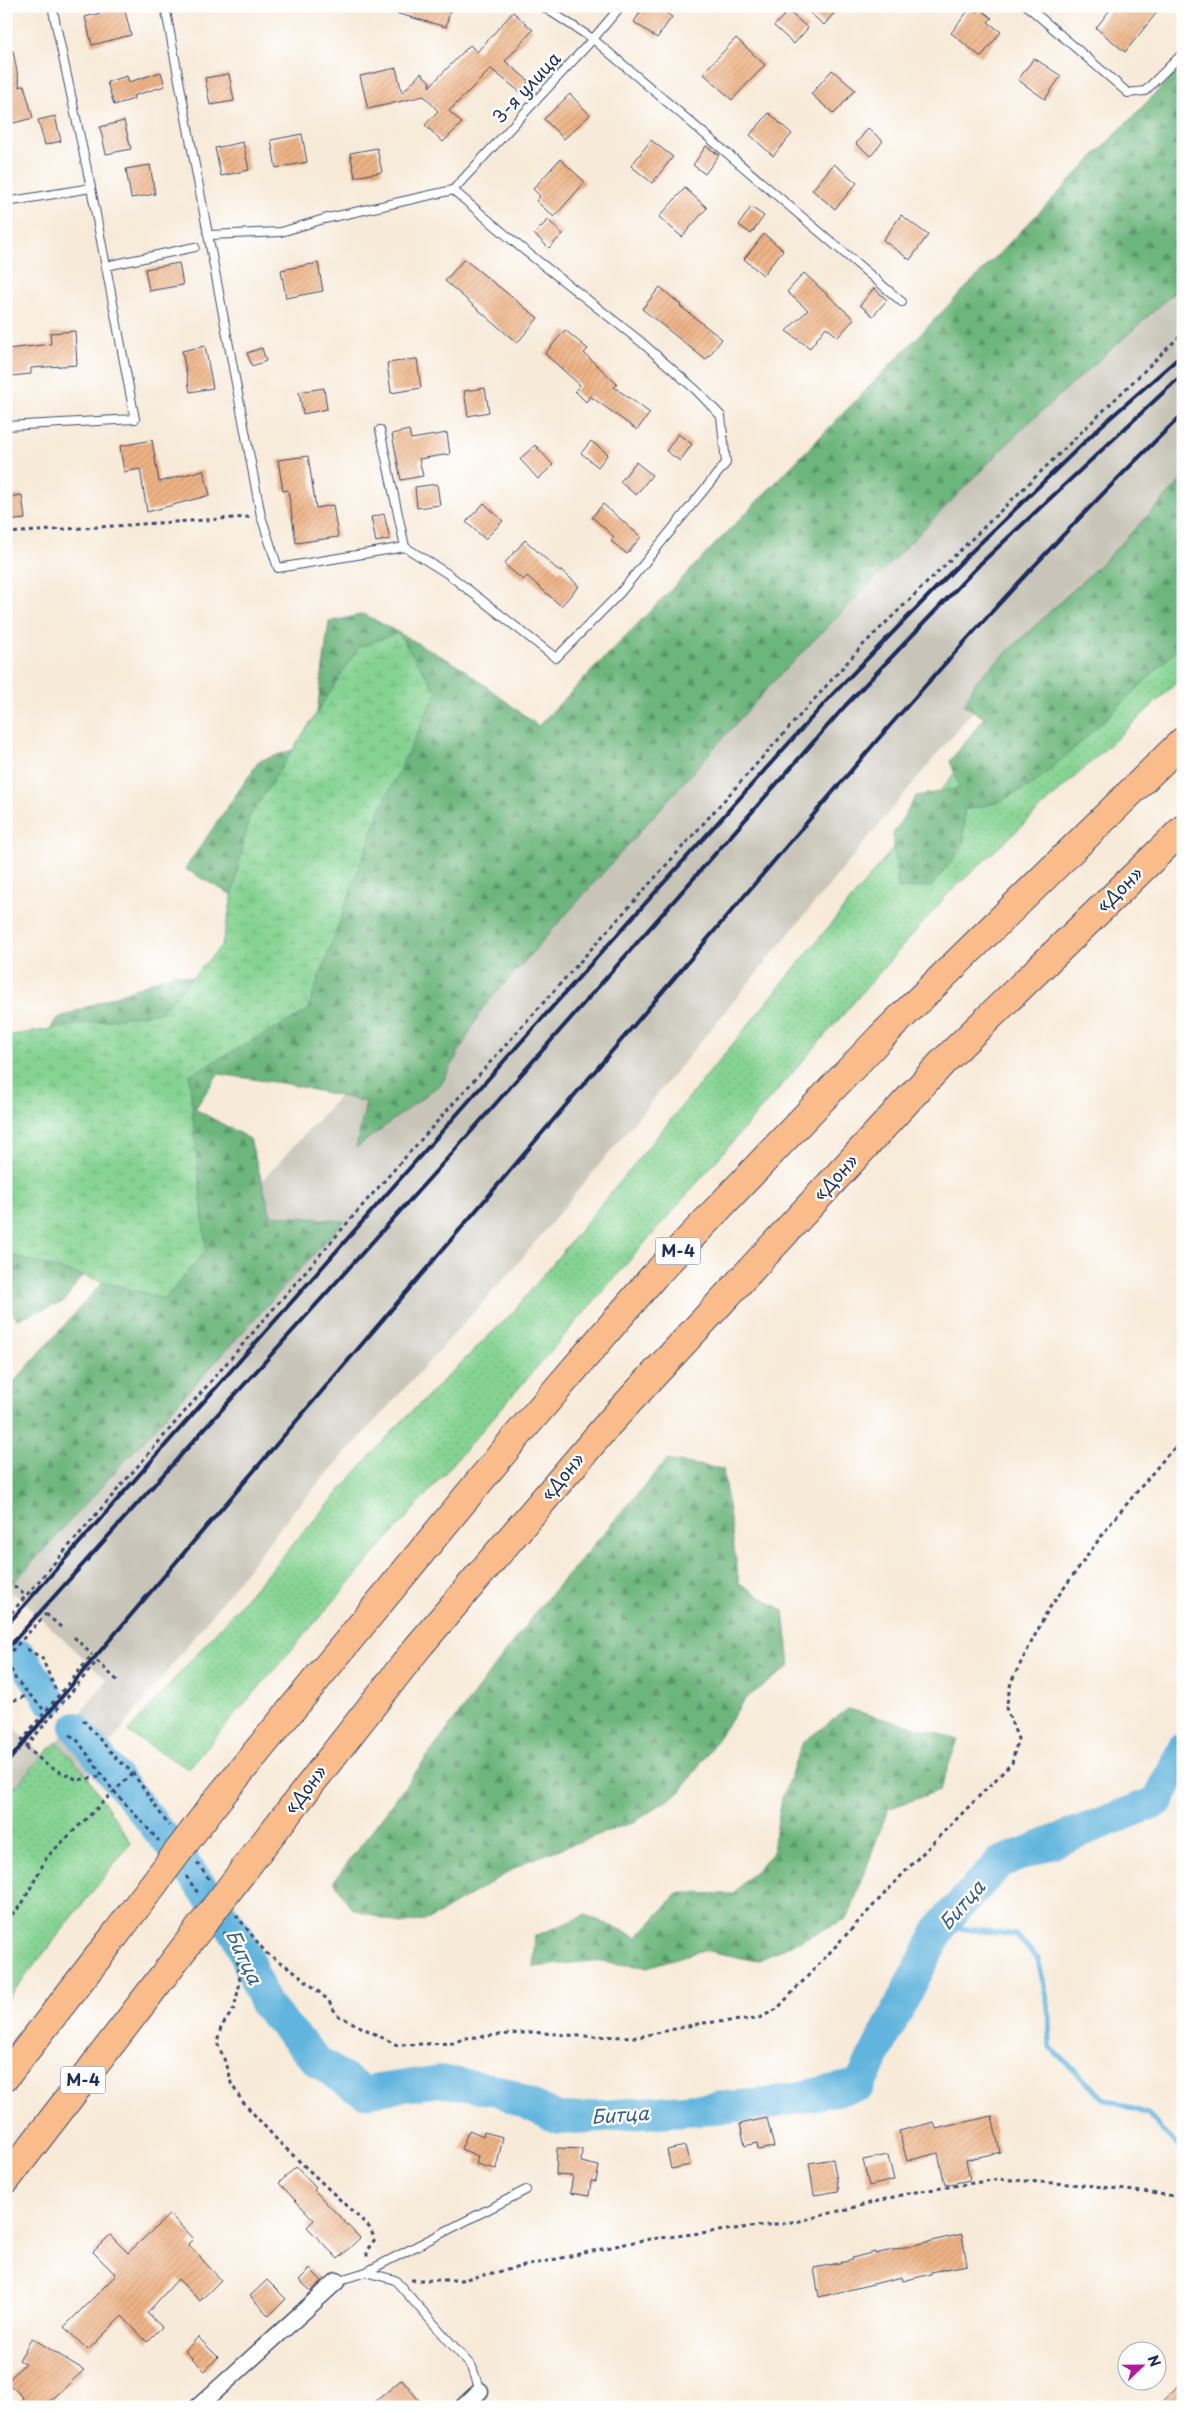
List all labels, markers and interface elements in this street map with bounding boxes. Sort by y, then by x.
street label: 3-я улица [485,45,567,129]
street label: «Дон» [1090,860,1148,918]
street label: «Дон» [806,1147,864,1207]
road number: М-4 [656,1238,700,1264]
street label: «Дон» [534,1446,590,1506]
street label: «Дон» [277,1759,333,1819]
water label: Битца [932,1873,991,1935]
water label: Битца [220,1925,270,1989]
road number: М-4 [61,2066,106,2094]
water label: Битца [590,2098,651,2130]
north arrow [1116,2340,1166,2390]
text: N [1143,2352,1166,2370]

